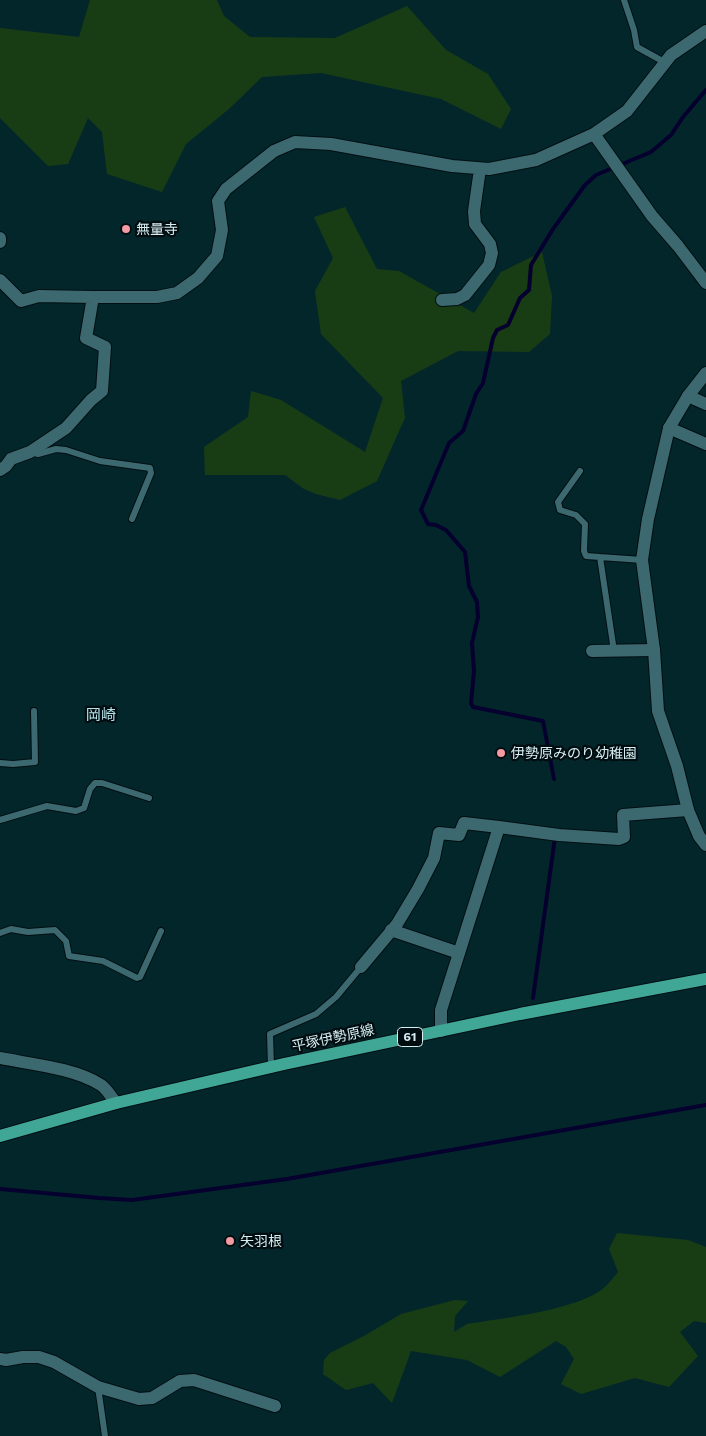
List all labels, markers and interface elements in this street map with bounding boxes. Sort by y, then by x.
place label: 無量寺 [136,221,178,237]
marker: 無量寺 [120,223,132,235]
district label: 岡崎 [86,706,116,724]
place label: 伊勢原みのり幼稚園 [511,745,637,761]
marker: 伊勢原みのり幼稚園 [495,747,507,759]
street label: 平塚伊勢原線 [290,1021,376,1055]
road number: 61 [398,1028,422,1046]
place label: 矢羽根 [240,1233,282,1249]
marker: 矢羽根 [224,1235,236,1247]

